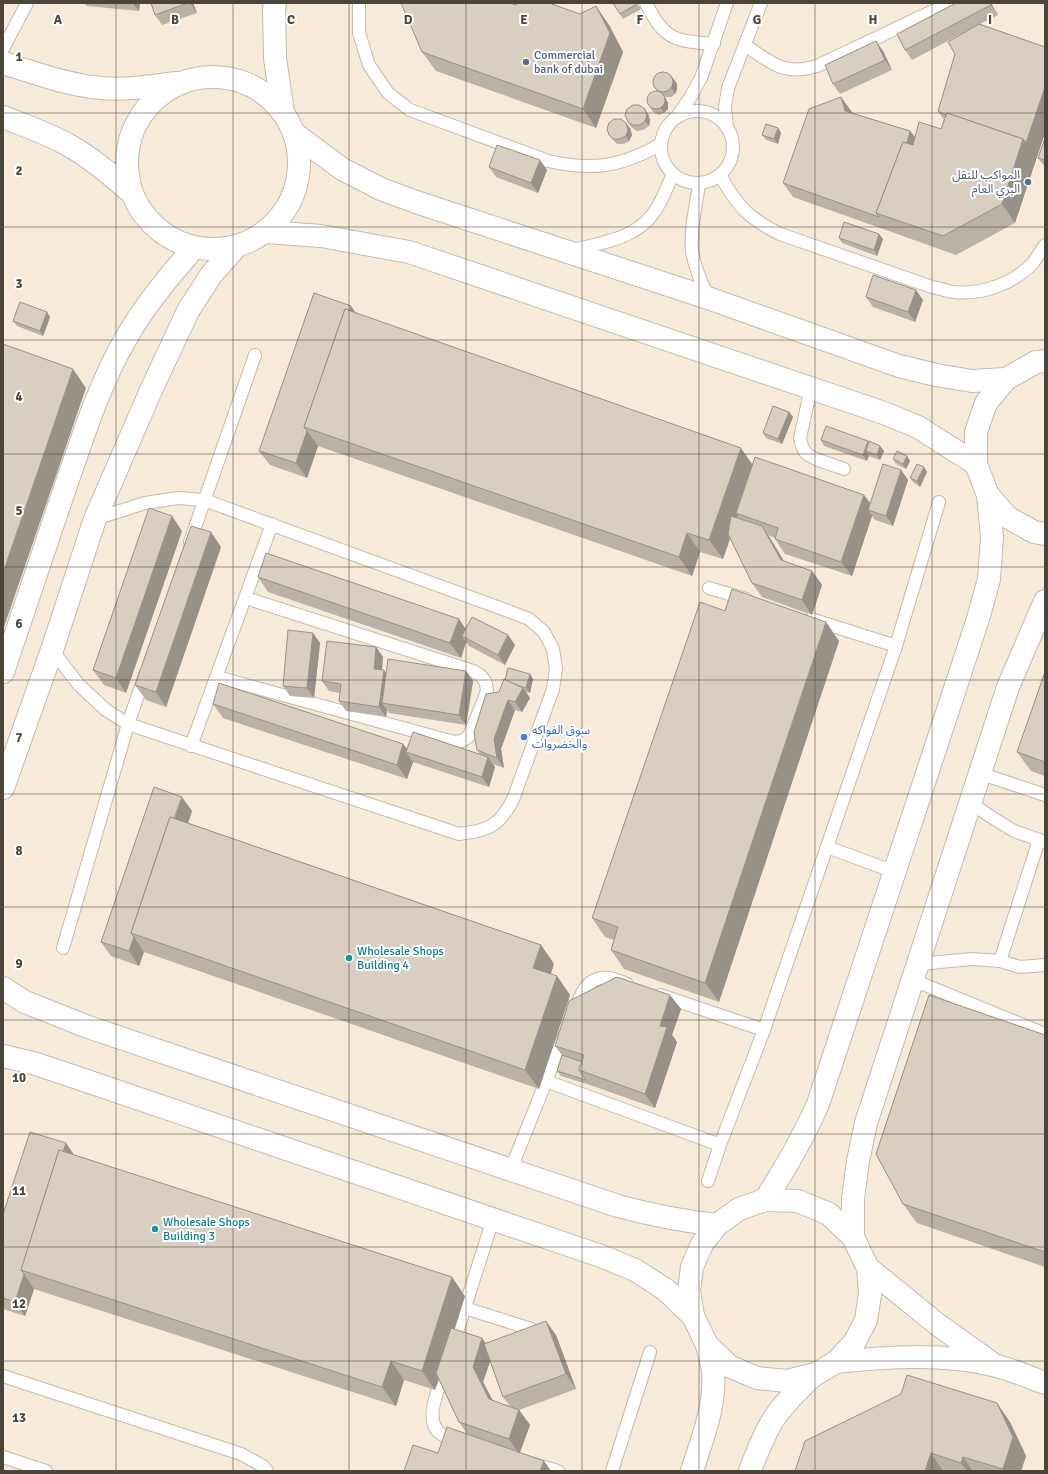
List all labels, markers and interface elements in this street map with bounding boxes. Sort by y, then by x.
text: A [54,12,63,28]
text: B [171,12,179,28]
text: C [287,12,295,28]
text: D [404,12,413,28]
text: E [520,12,528,28]
text: F [637,12,644,28]
text: G [753,12,761,28]
text: H [869,12,877,28]
text: I [988,12,992,28]
place label: Commercial bank of dubai [534,48,603,77]
text: 1 [15,49,23,65]
marker: Commercial bank of dubai [521,57,531,67]
text: 2 [15,163,23,179]
place label: المواكب للنقل البري العام [952,168,1020,198]
marker: المواكب للنقل البري العام [1023,177,1033,187]
text: 3 [15,276,23,292]
text: 4 [15,389,23,405]
text: 5 [15,503,23,519]
text: 6 [15,616,23,632]
place label: سوق الفواكه والخضروات [532,723,590,752]
text: 7 [15,730,23,746]
marker: سوق الفواكه والخضروات [519,732,529,742]
text: 8 [15,843,23,859]
place label: Wholesale Shops Building 4 [357,944,444,973]
marker: Wholesale Shops Building 4 [344,953,354,963]
text: 9 [15,956,23,972]
text: 10 [12,1070,26,1086]
text: 11 [12,1183,26,1199]
place label: Wholesale Shops Building 3 [163,1215,250,1244]
marker: Wholesale Shops Building 3 [150,1224,160,1234]
text: 12 [12,1296,26,1312]
text: 13 [12,1410,26,1426]

